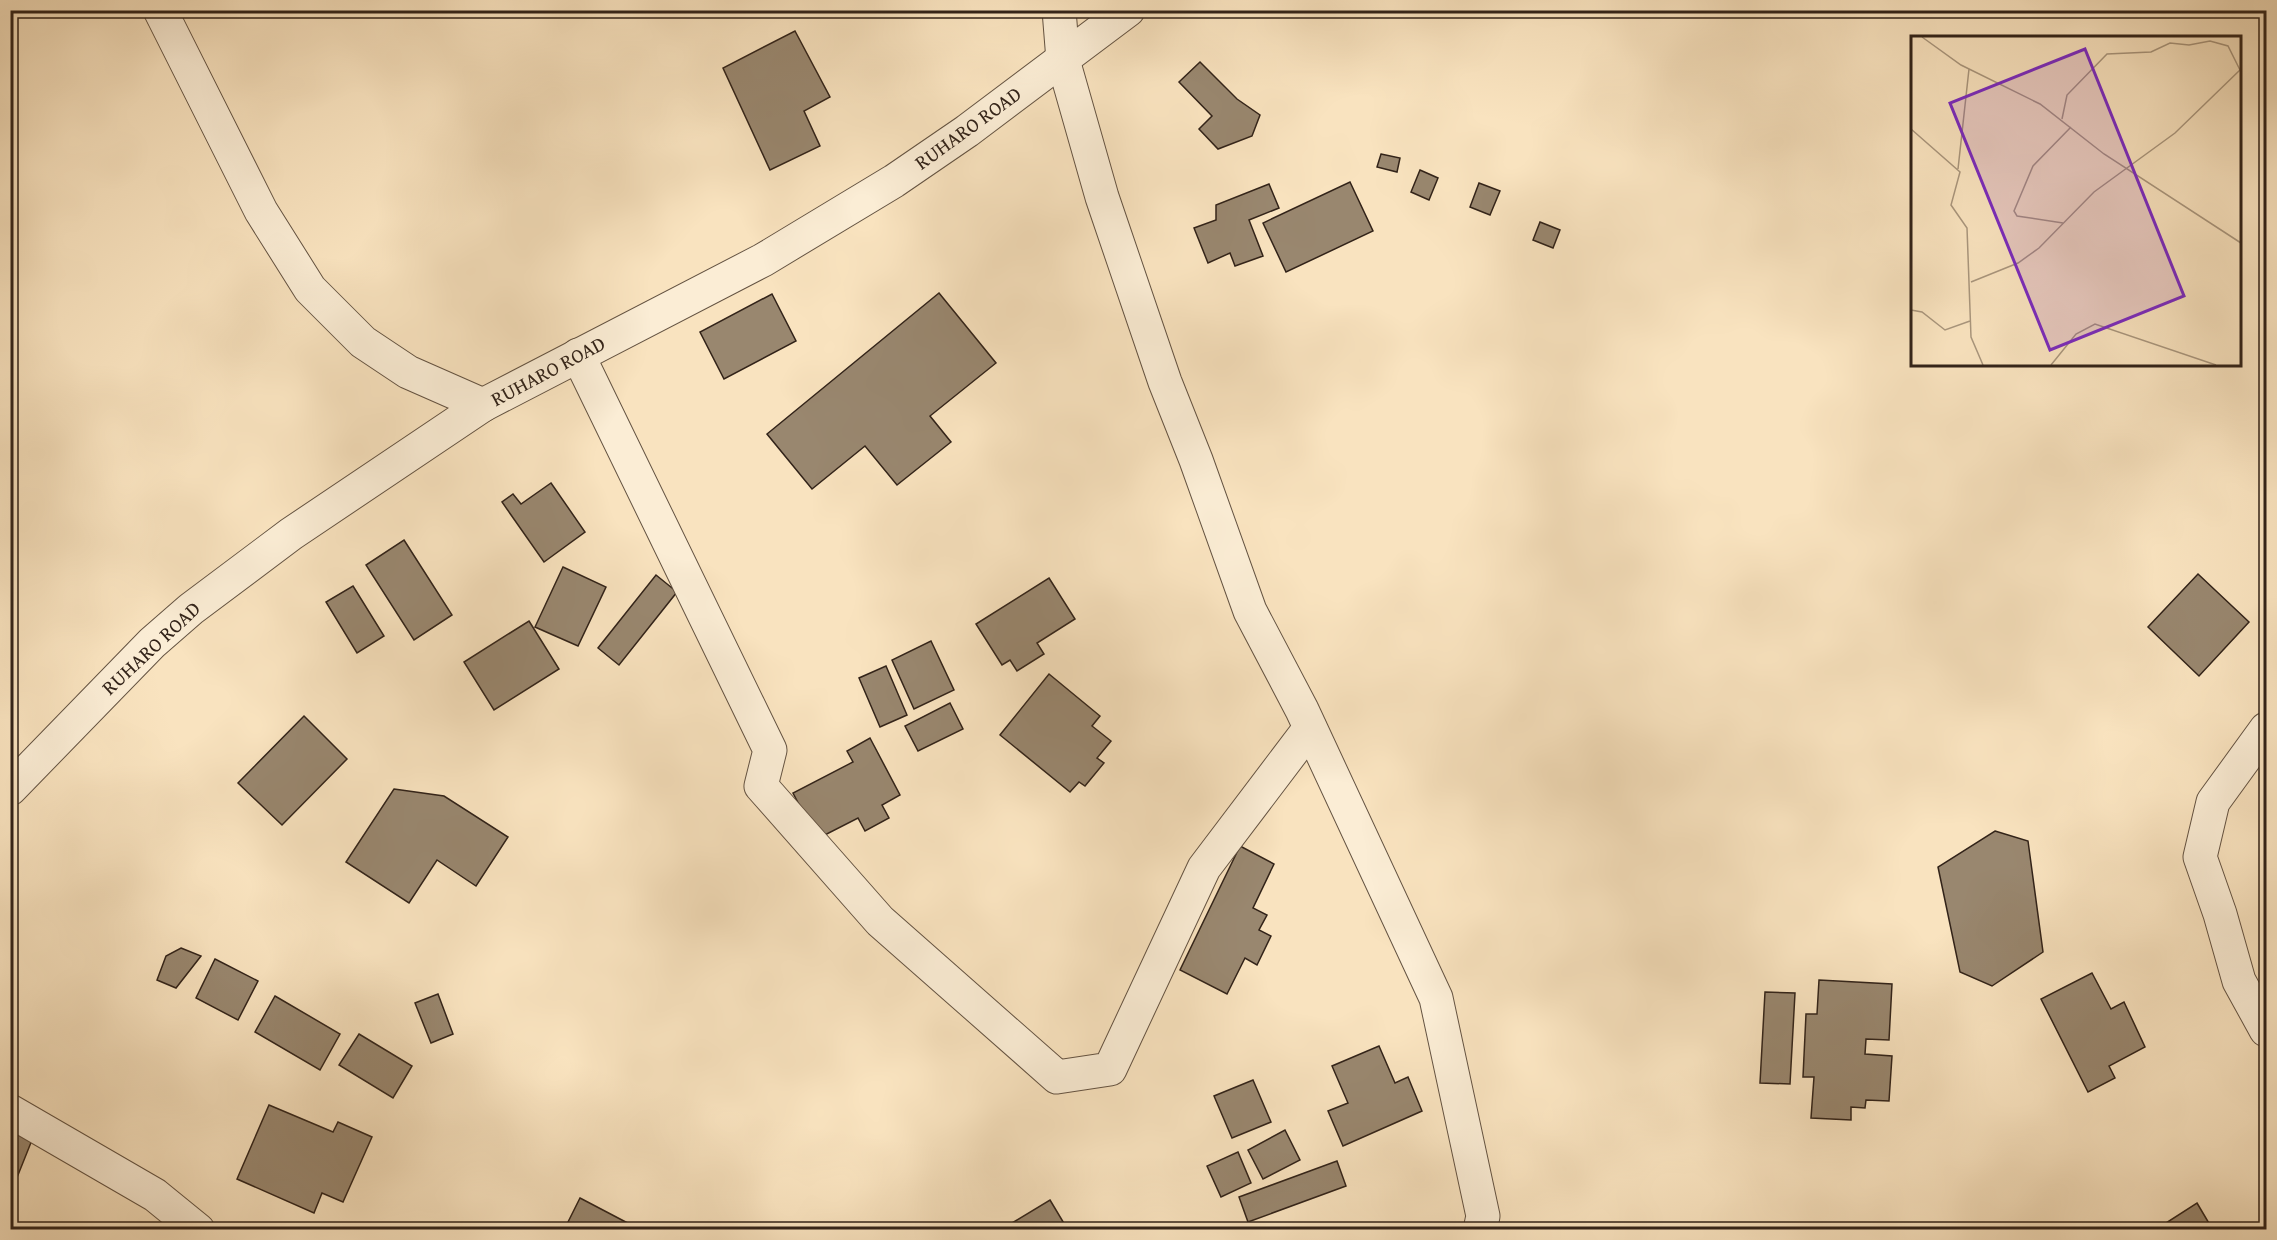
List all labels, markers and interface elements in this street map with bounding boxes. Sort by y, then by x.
inset map [1911,36,2241,366]
street label: RUHARO ROAD [908,79,1027,176]
street label: RUHARO ROAD [486,328,610,413]
street label: RUHARO ROAD [95,594,206,701]

